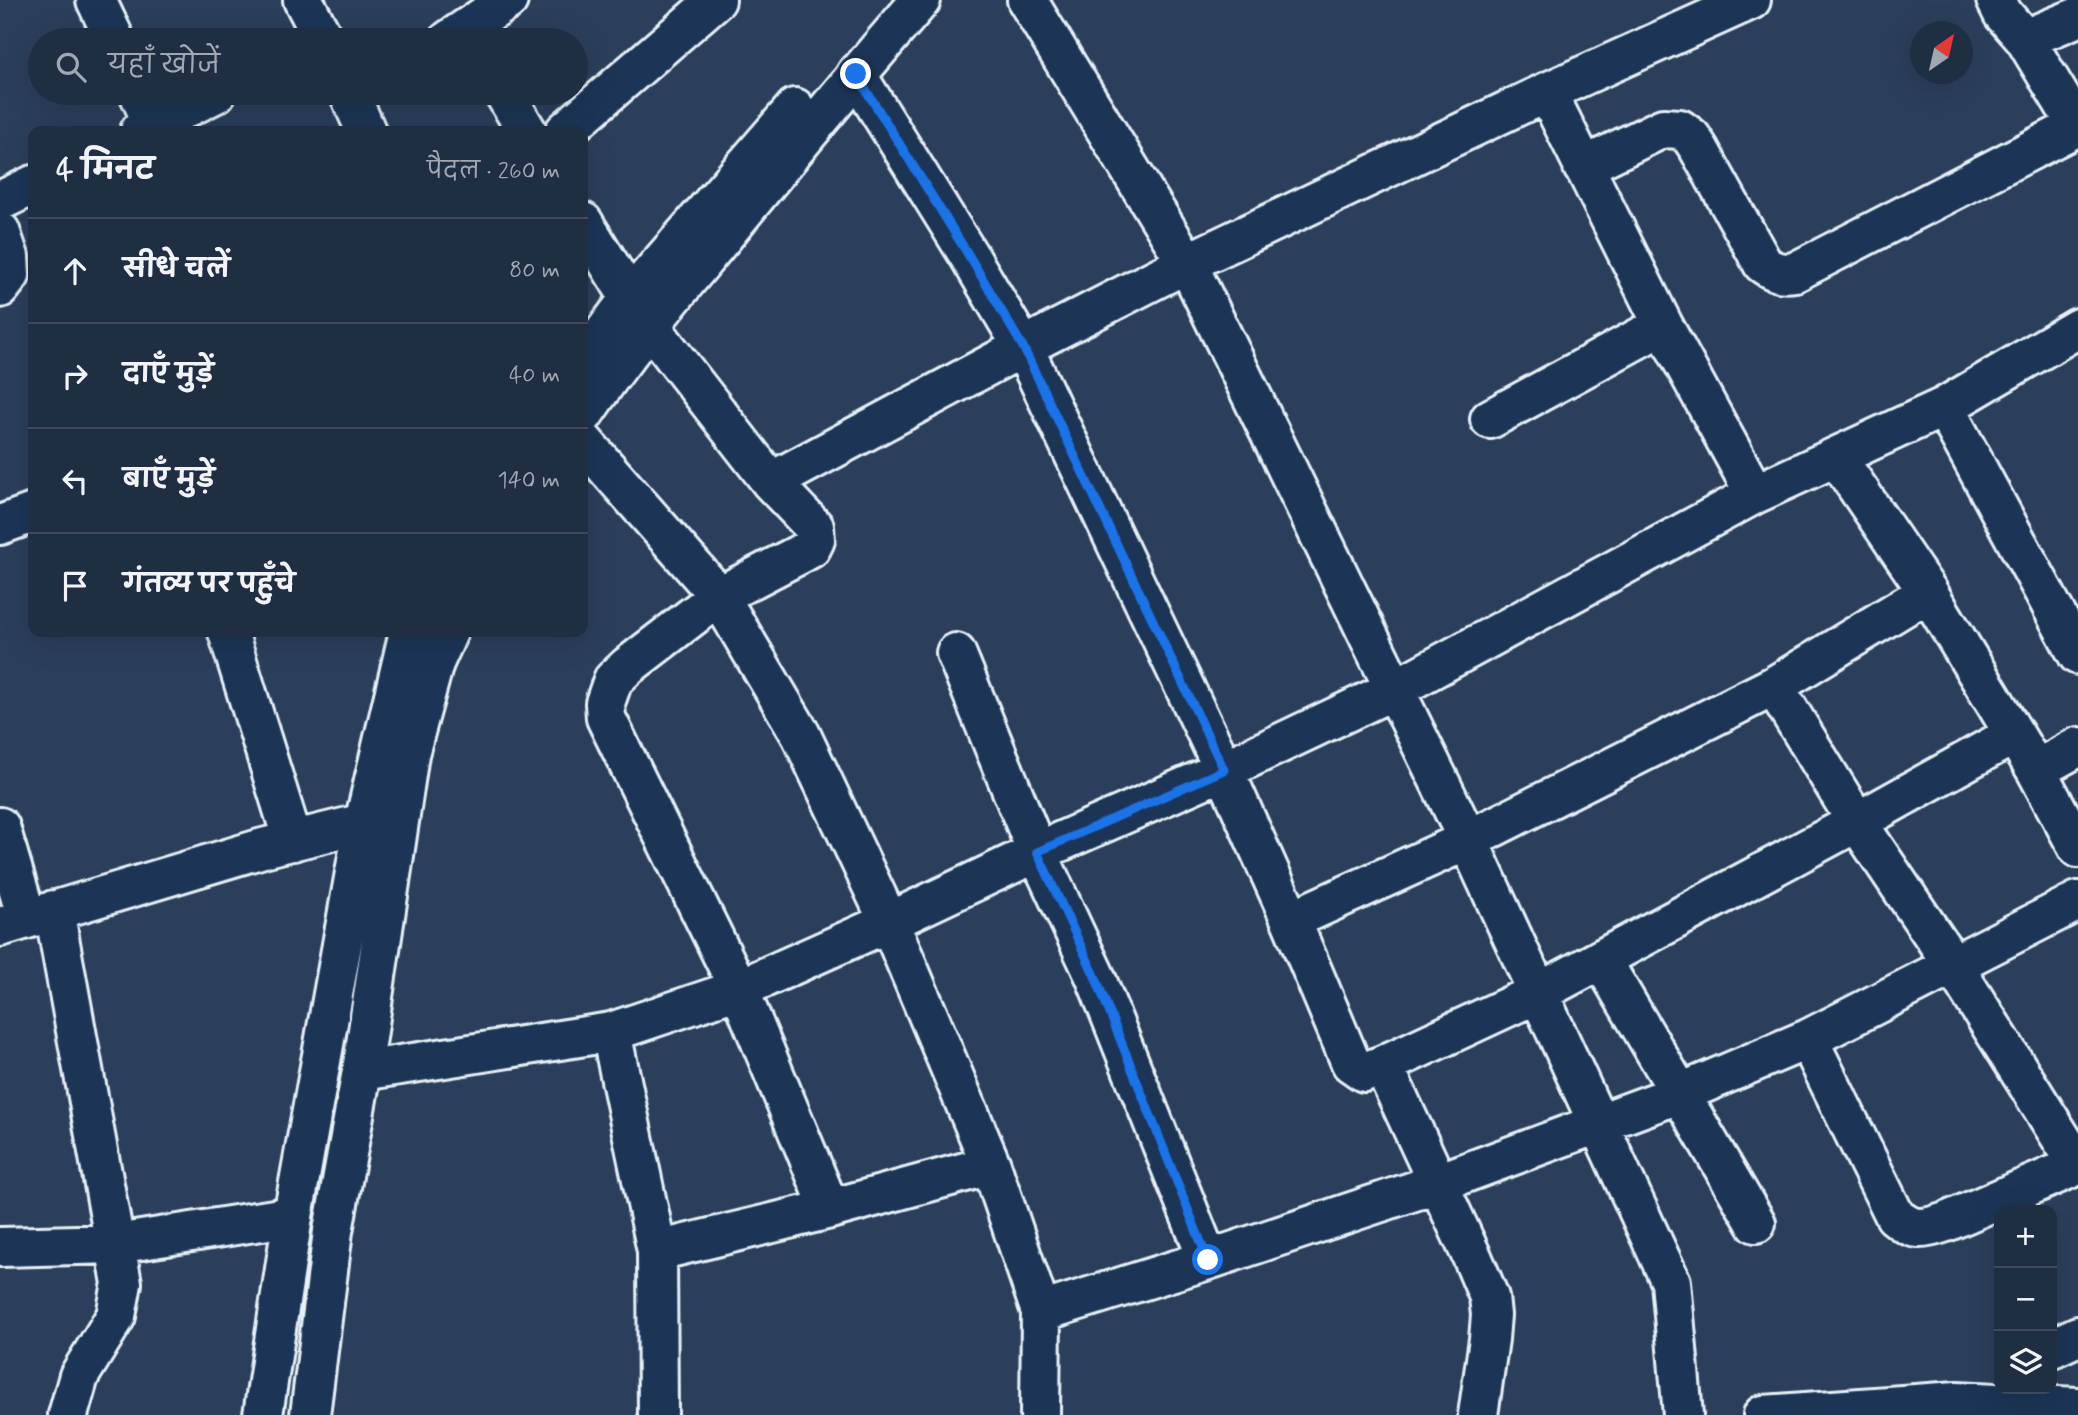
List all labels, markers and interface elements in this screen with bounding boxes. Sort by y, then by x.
north arrow [1910,21,1973,84]
search box [28,28,588,105]
icon: search [52,48,90,86]
text: यहाँ खोजें [108,49,220,83]
route end [840,58,871,89]
text: 4 मिनट [56,151,154,190]
text: पैदल · 260 m [427,157,560,187]
icon: ahead [56,252,94,290]
text: सीधे चलें [123,253,230,287]
text: 80 m [509,256,560,286]
icon: right [56,357,94,395]
text: दाएँ मुड़ें [123,358,214,392]
text: 40 m [509,361,560,391]
icon: left [56,462,94,500]
text: बाएँ मुड़ें [123,463,215,497]
text: 140 m [497,466,560,496]
icon: arrive [56,567,94,605]
text: गंतव्य पर पहुँचे [123,568,295,602]
map controls [1994,1205,2057,1394]
button: + [1994,1205,2057,1268]
route start [1192,1244,1223,1275]
button: − [1994,1268,2057,1331]
button: layers [1994,1331,2057,1394]

